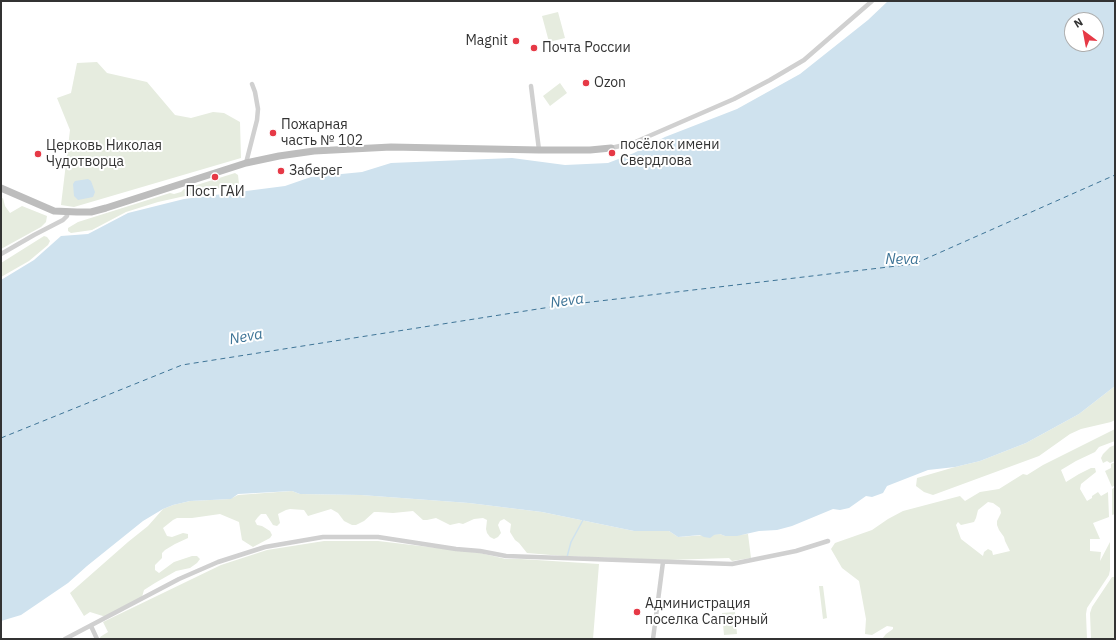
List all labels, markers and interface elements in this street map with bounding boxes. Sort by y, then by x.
north arrow [1064,12,1104,52]
text: N [1071,15,1085,31]
place label: Magnit [465,33,508,49]
marker: Magnit [511,36,521,46]
place label: Почта России [542,40,631,56]
marker: Почта России [529,43,539,53]
place label: Ozon [594,75,626,91]
marker: Ozon [581,78,591,88]
place label: Пожарная часть № 102 [281,117,363,150]
marker: Пожарная часть № 102 [268,128,278,138]
place label: посёлок имени Свердлова [620,137,719,170]
place label: Церковь Николая Чудотворца [46,138,162,170]
marker: посёлок имени Свердлова [607,148,617,158]
marker: Церковь Николая Чудотворца [33,149,43,159]
place label: Заберег [289,163,342,179]
marker: Заберег [276,166,286,176]
marker: Пост ГАИ [210,172,220,182]
place label: Пост ГАИ [185,184,245,200]
water label: Neva [885,251,919,269]
water label: Neva [549,290,585,312]
water label: Neva [228,325,264,349]
place label: Администрация поселка Саперный [645,596,768,628]
marker: Администрация поселка Саперный [632,607,642,617]

